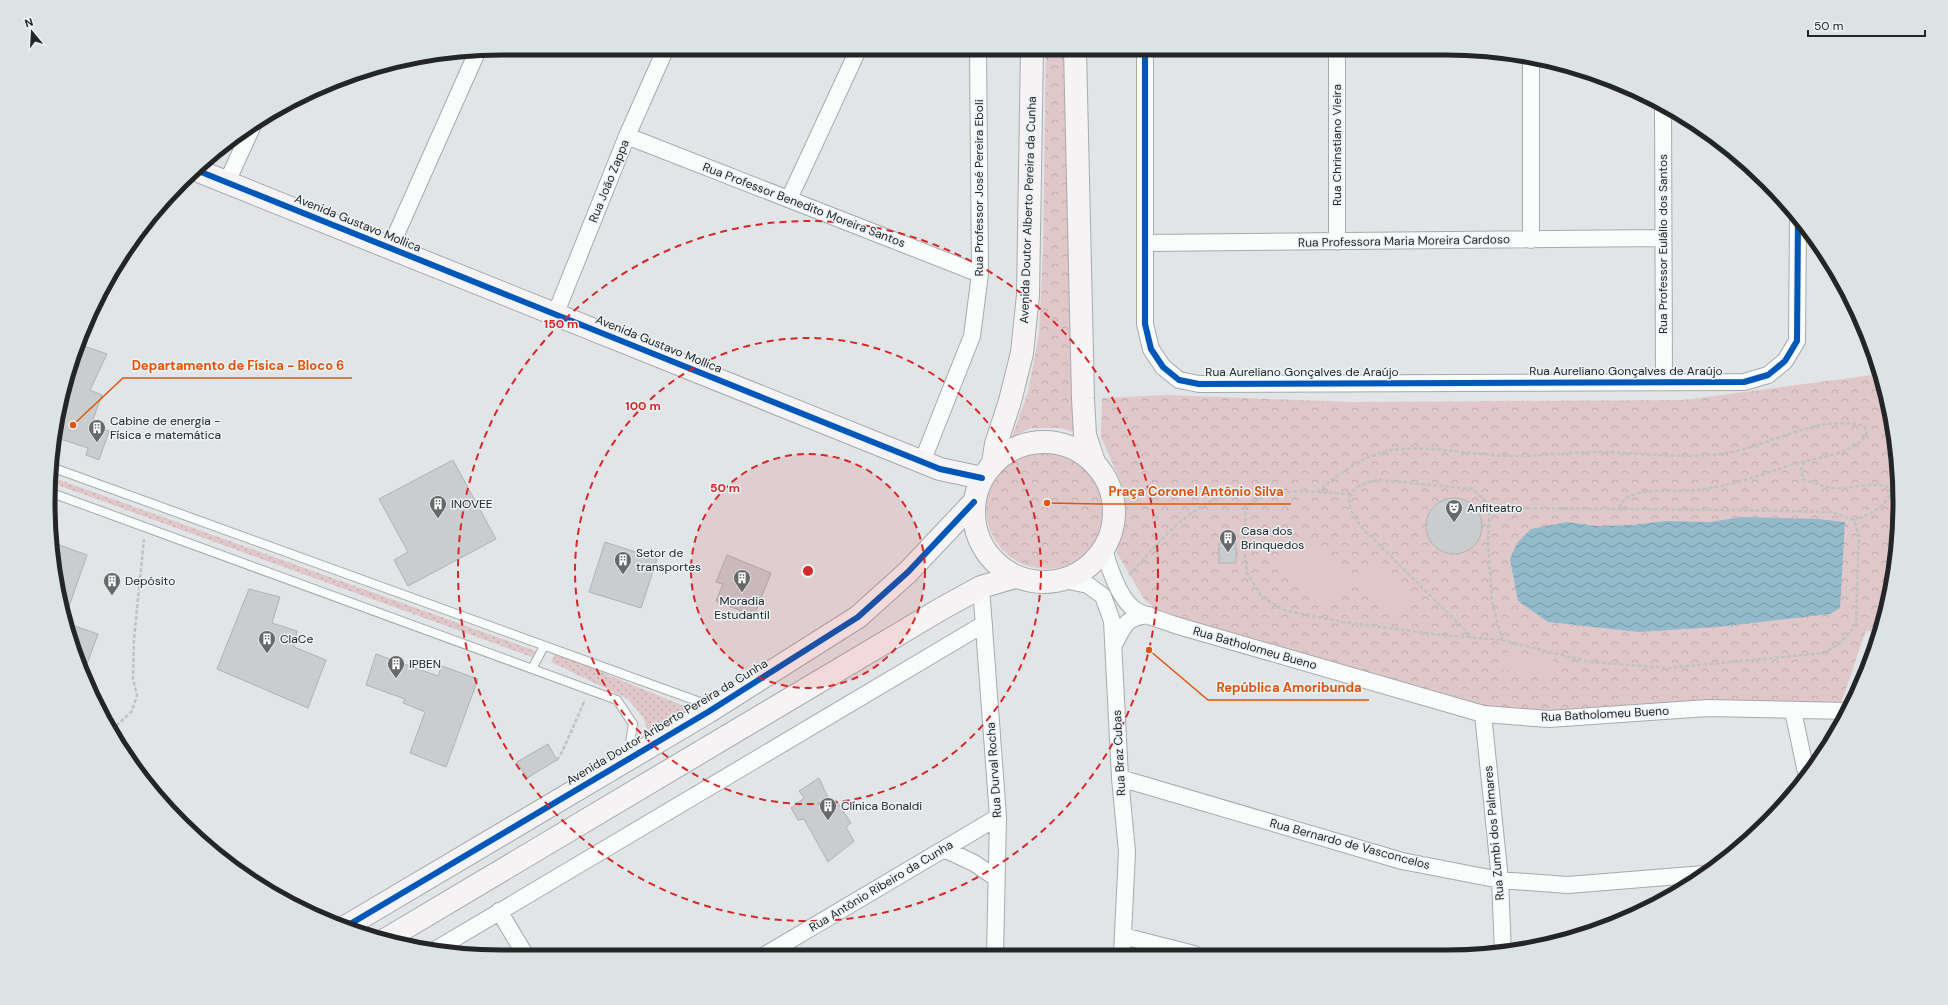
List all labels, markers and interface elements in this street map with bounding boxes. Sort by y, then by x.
north arrow [12,12,52,52]
scale bar [1808,12,1925,38]
text: N [23,15,35,30]
text: 50 m [1814,18,1843,34]
street label: Rua Chrinstiano Vieira [1329,84,1345,206]
street label: Avenida Doutor Alberto Pereira da Cunha [1016,96,1040,324]
street label: Rua Professor José Pereira Eboli [971,99,987,277]
street label: Rua João Zappa [585,137,633,225]
street label: Rua Professor Eulálio dos Santos [1655,154,1671,334]
street label: Rua Professor Benedito Moreira Santos [700,159,908,251]
street label: Avenida Gustavo Mollica [292,190,424,256]
street label: Rua Professora Maria Moreira Cardoso [1298,231,1510,251]
street label: Avenida Gustavo Mollica [593,311,725,377]
text: 150 m [544,316,578,332]
callout: Departamento de Física - Bloco 6 [123,353,352,378]
text: Departamento de Física - Bloco 6 [132,357,344,374]
street label: Rua Aureliano Gonçalves de Araújo [1529,363,1723,379]
street label: Rua Aureliano Gonçalves de Araújo [1205,364,1399,380]
text: 100 m [625,398,661,414]
place label: Cabine de energia - Física e matemática [110,413,221,443]
building icon: Cabine de energia - Física e matemática [87,418,107,443]
callout: Praça Coronel Antônio Silva [1100,479,1291,504]
text: 50 m [710,480,740,496]
text: Praça Coronel Antônio Silva [1108,483,1284,500]
building icon: INOVEE [428,494,448,519]
place label: INOVEE [451,496,493,512]
theatre icon: Anfiteatro [1444,498,1464,523]
place label: Anfiteatro [1467,500,1522,516]
place label: Casa dos Brinquedos [1241,523,1304,553]
building icon: Casa dos Brinquedos [1218,528,1238,553]
place label: Setor de transportes [636,545,701,575]
building icon: Setor de transportes [613,550,633,575]
centre of rings [801,564,815,578]
building icon: Moradia Estudantil [732,568,752,593]
building icon: Depósito [102,571,122,596]
place label: Depósito [125,573,175,589]
place label: Moradia Estudantil [714,593,770,623]
street label: Rua Batholomeu Bueno [1191,623,1319,673]
building icon: ClaCe [257,629,277,654]
place label: ClaCe [280,631,313,647]
building icon: IPBEN [386,654,406,679]
street label: Avenida Doutor Ariberto Pereira da Cunha [563,655,771,789]
place label: IPBEN [409,656,441,672]
callout: República Amoribunda [1208,675,1369,700]
text: República Amoribunda [1216,679,1362,696]
street label: Rua Batholomeu Bueno [1540,703,1670,725]
street label: Rua Braz Cubas [1109,710,1129,796]
street label: Rua Durval Rocha [983,722,1005,818]
street label: Rua Zumbi dos Palmares [1480,765,1508,901]
building icon: Clínica Bonaldi [818,796,838,821]
place label: Clínica Bonaldi [841,798,922,814]
street label: Rua Bernardo de Vasconcelos [1268,815,1432,873]
street label: Rua Antônio Ribeiro da Cunha [806,837,956,935]

